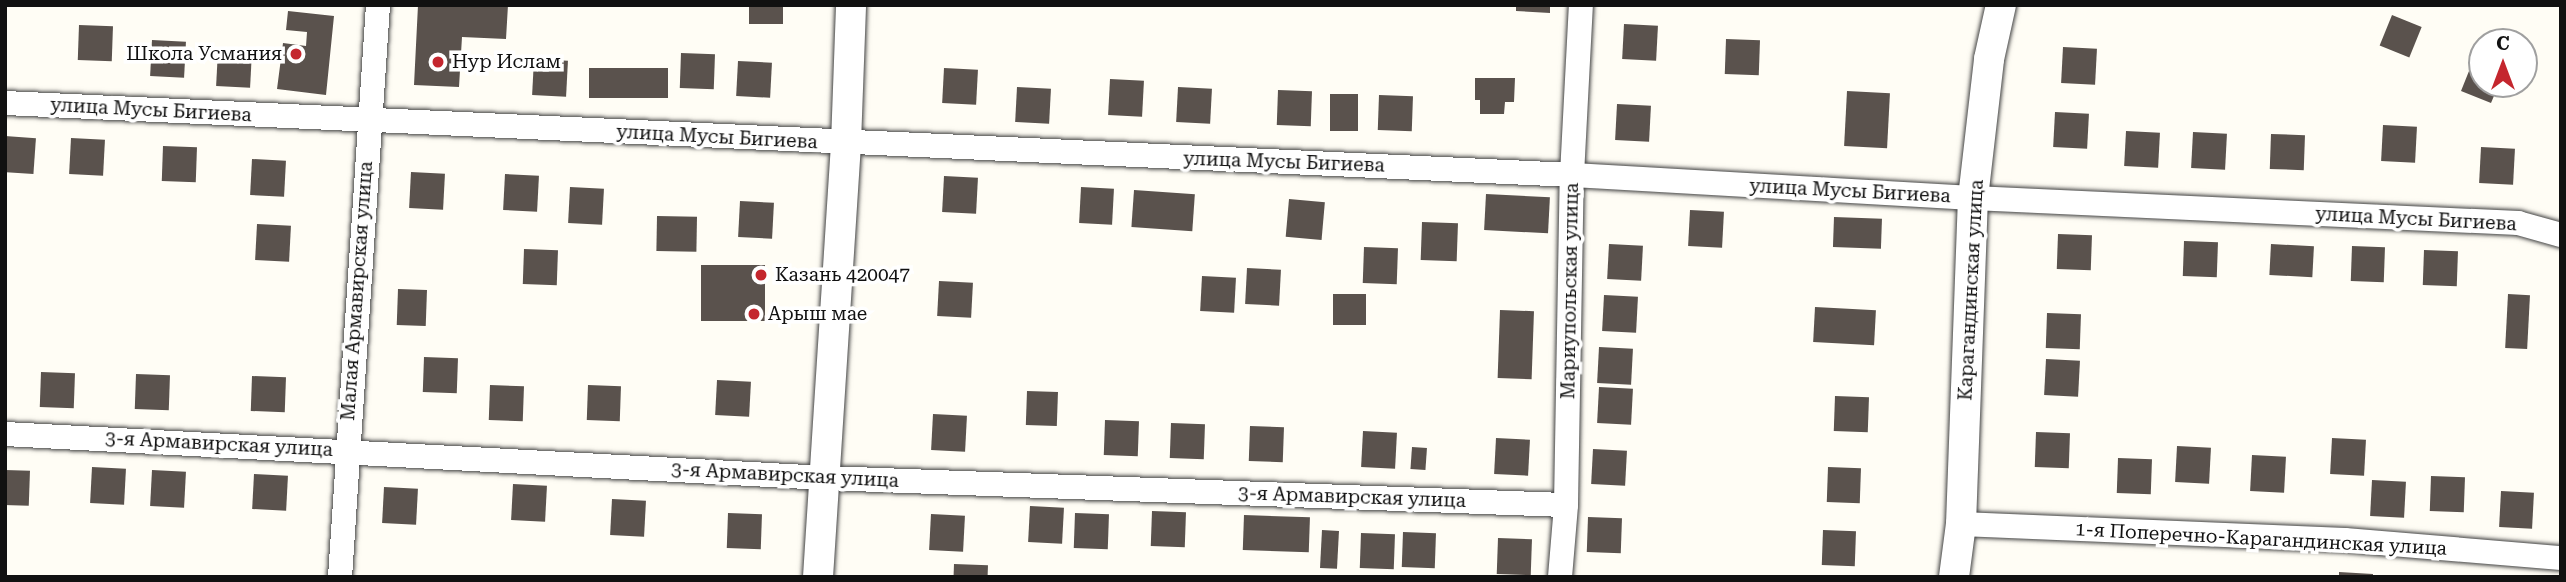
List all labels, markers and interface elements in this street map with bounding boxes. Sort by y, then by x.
north arrow [2468,28,2538,98]
text: С [2496,32,2510,55]
place label: Школа Усмания [126,43,282,65]
marker: Школа Усмания [288,46,304,62]
place label: Нур Ислам [452,51,561,73]
marker: Нур Ислам [430,54,446,70]
street label: улица Мусы Бигиева [50,93,252,127]
street label: улица Мусы Бигиева [616,120,818,154]
street label: улица Мусы Бигиева [1183,147,1385,177]
street label: Малая Армавирская улица [337,161,377,421]
street label: улица Мусы Бигиева [1749,174,1951,208]
street label: Карагандинская улица [1954,179,1988,401]
street label: Мариупольская улица [1557,183,1583,399]
street label: улица Мусы Бигиева [2315,202,2517,236]
place label: Казань 420047 [775,264,910,286]
marker: Казань 420047 [753,267,769,283]
place label: Арыш мае [768,303,867,325]
marker: Арыш мае [746,306,762,322]
street label: 3-я Армавирская улица [105,427,333,461]
street label: 3-я Армавирская улица [671,458,899,492]
street label: 3-я Армавирская улица [1238,482,1466,512]
street label: 1-я Поперечно-Карагандинская улица [2074,518,2448,560]

